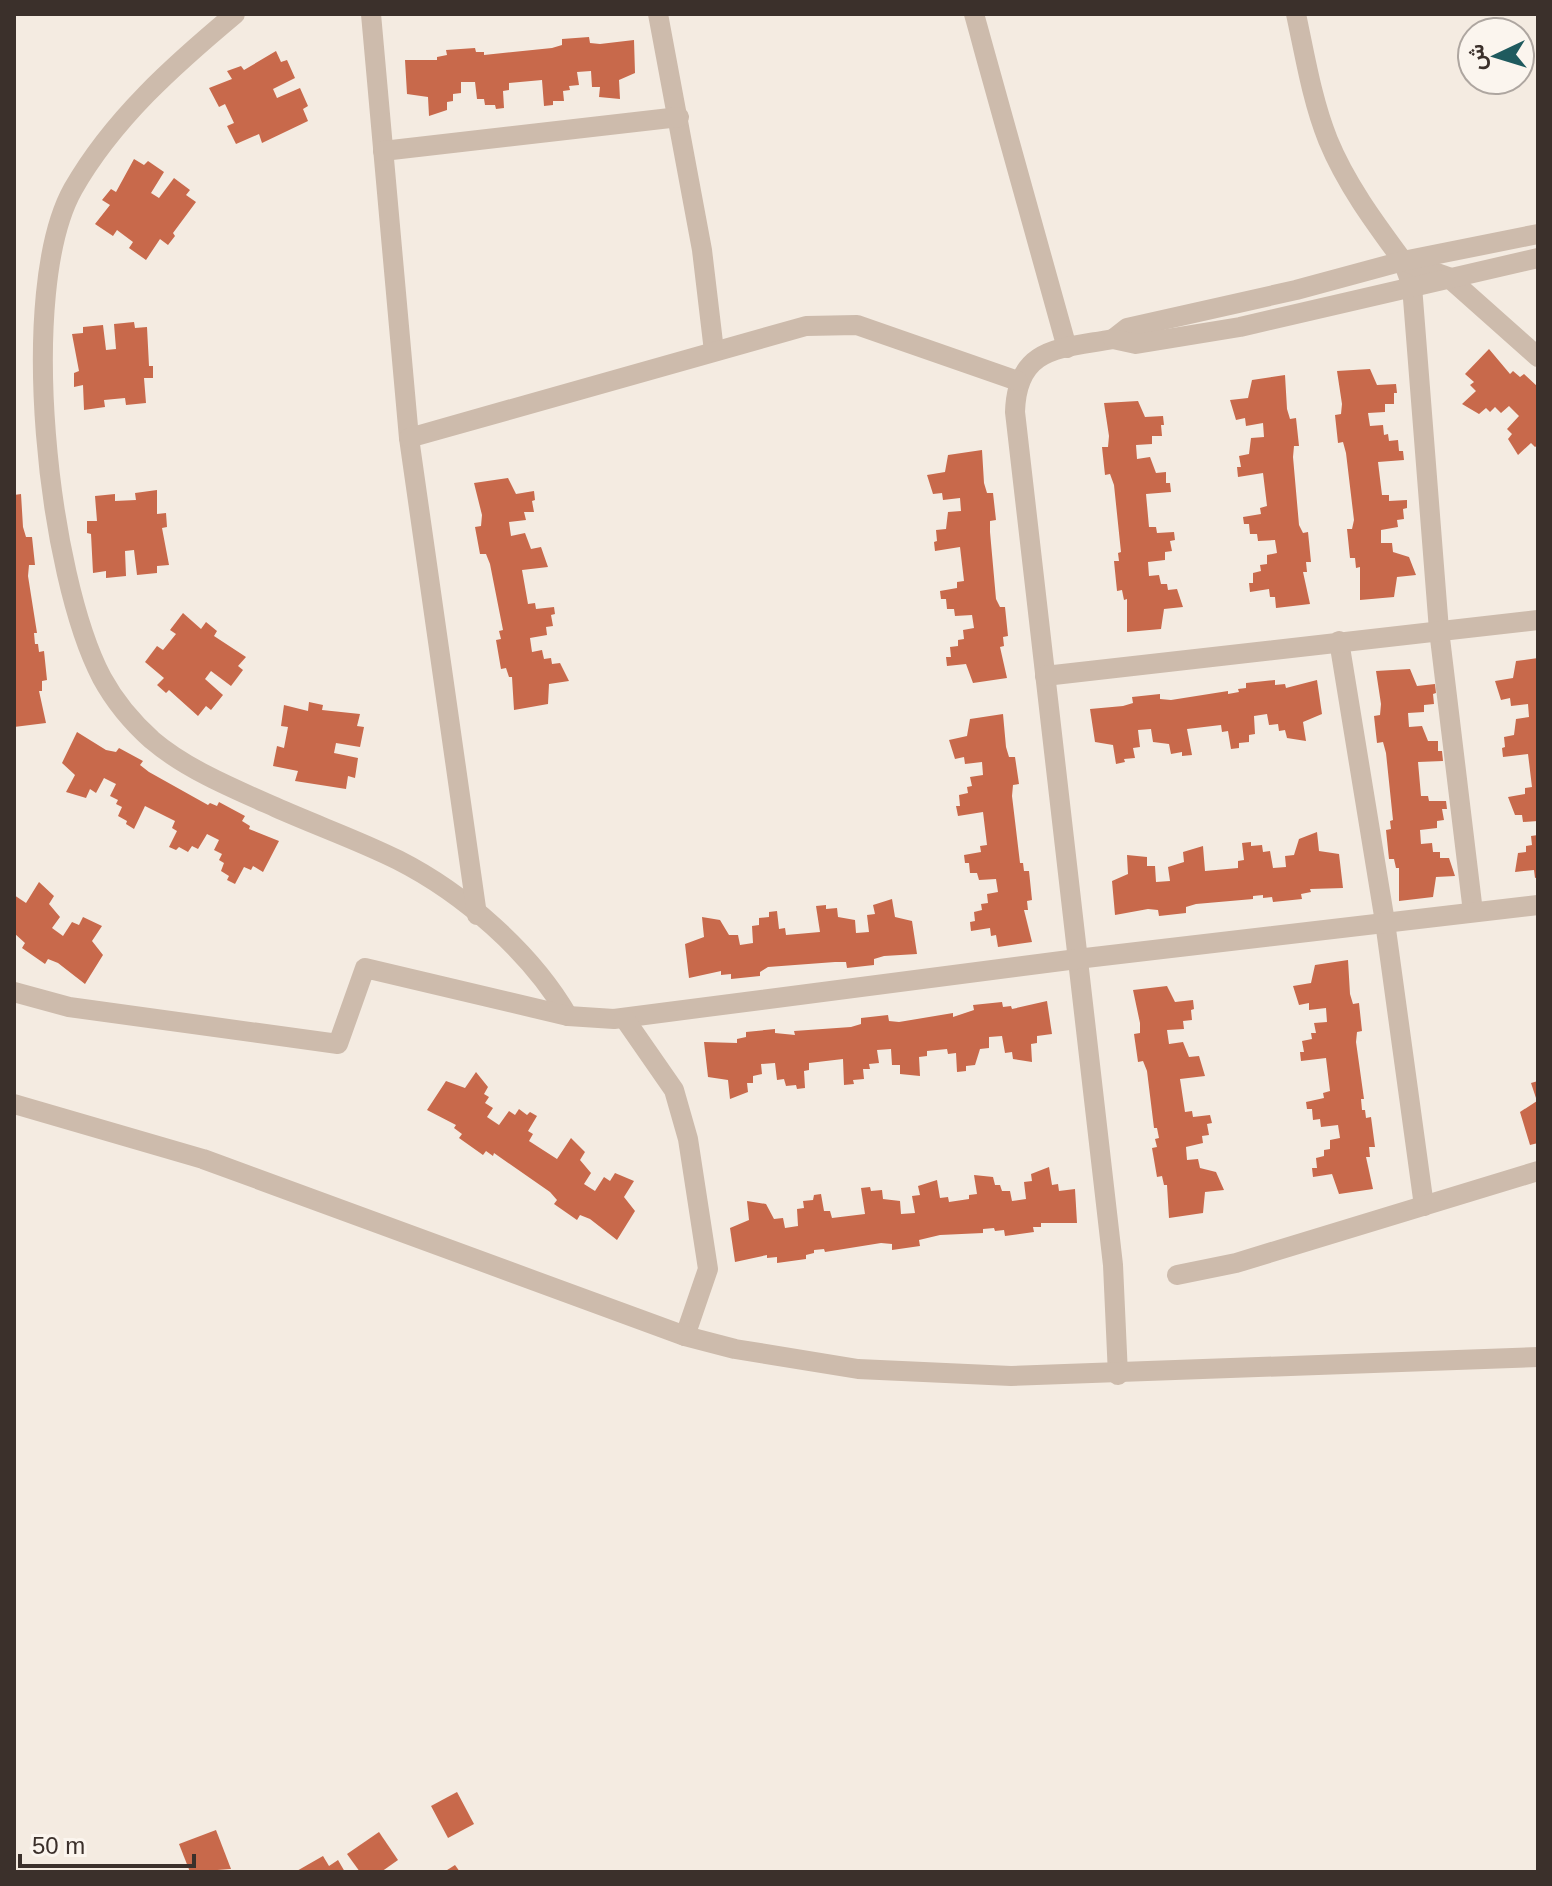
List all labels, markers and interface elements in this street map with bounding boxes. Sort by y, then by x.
north arrow [1456,16,1536,96]
text: ش [1463,43,1491,71]
scale bar [20,1818,194,1868]
text: 50 m [32,1832,85,1859]

